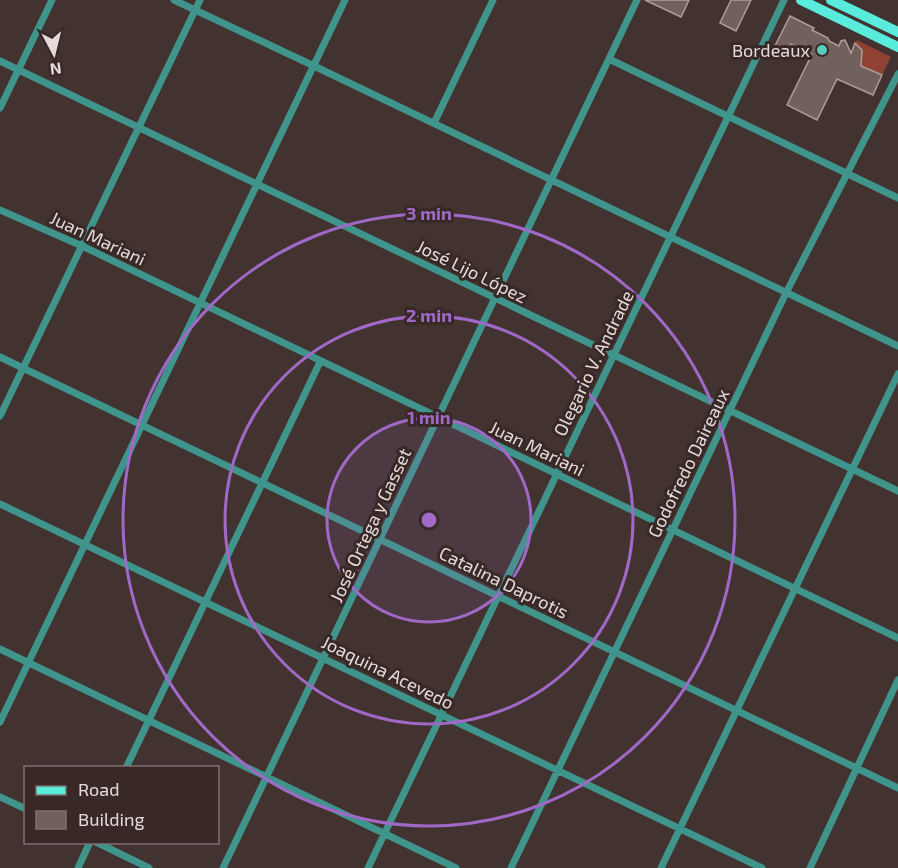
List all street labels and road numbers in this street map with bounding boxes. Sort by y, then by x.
street label: Juan Mariani [47,206,149,270]
street label: José Lijo López [413,235,531,307]
street label: Olegario V. Andrade [548,287,638,439]
street label: Godofredo Daireaux [642,385,734,541]
street label: Juan Mariani [486,416,588,480]
street label: José Ortega y Gasset [325,444,415,606]
street label: Catalina Daprotis [436,541,572,623]
street label: Joaquina Acevedo [318,630,458,714]

